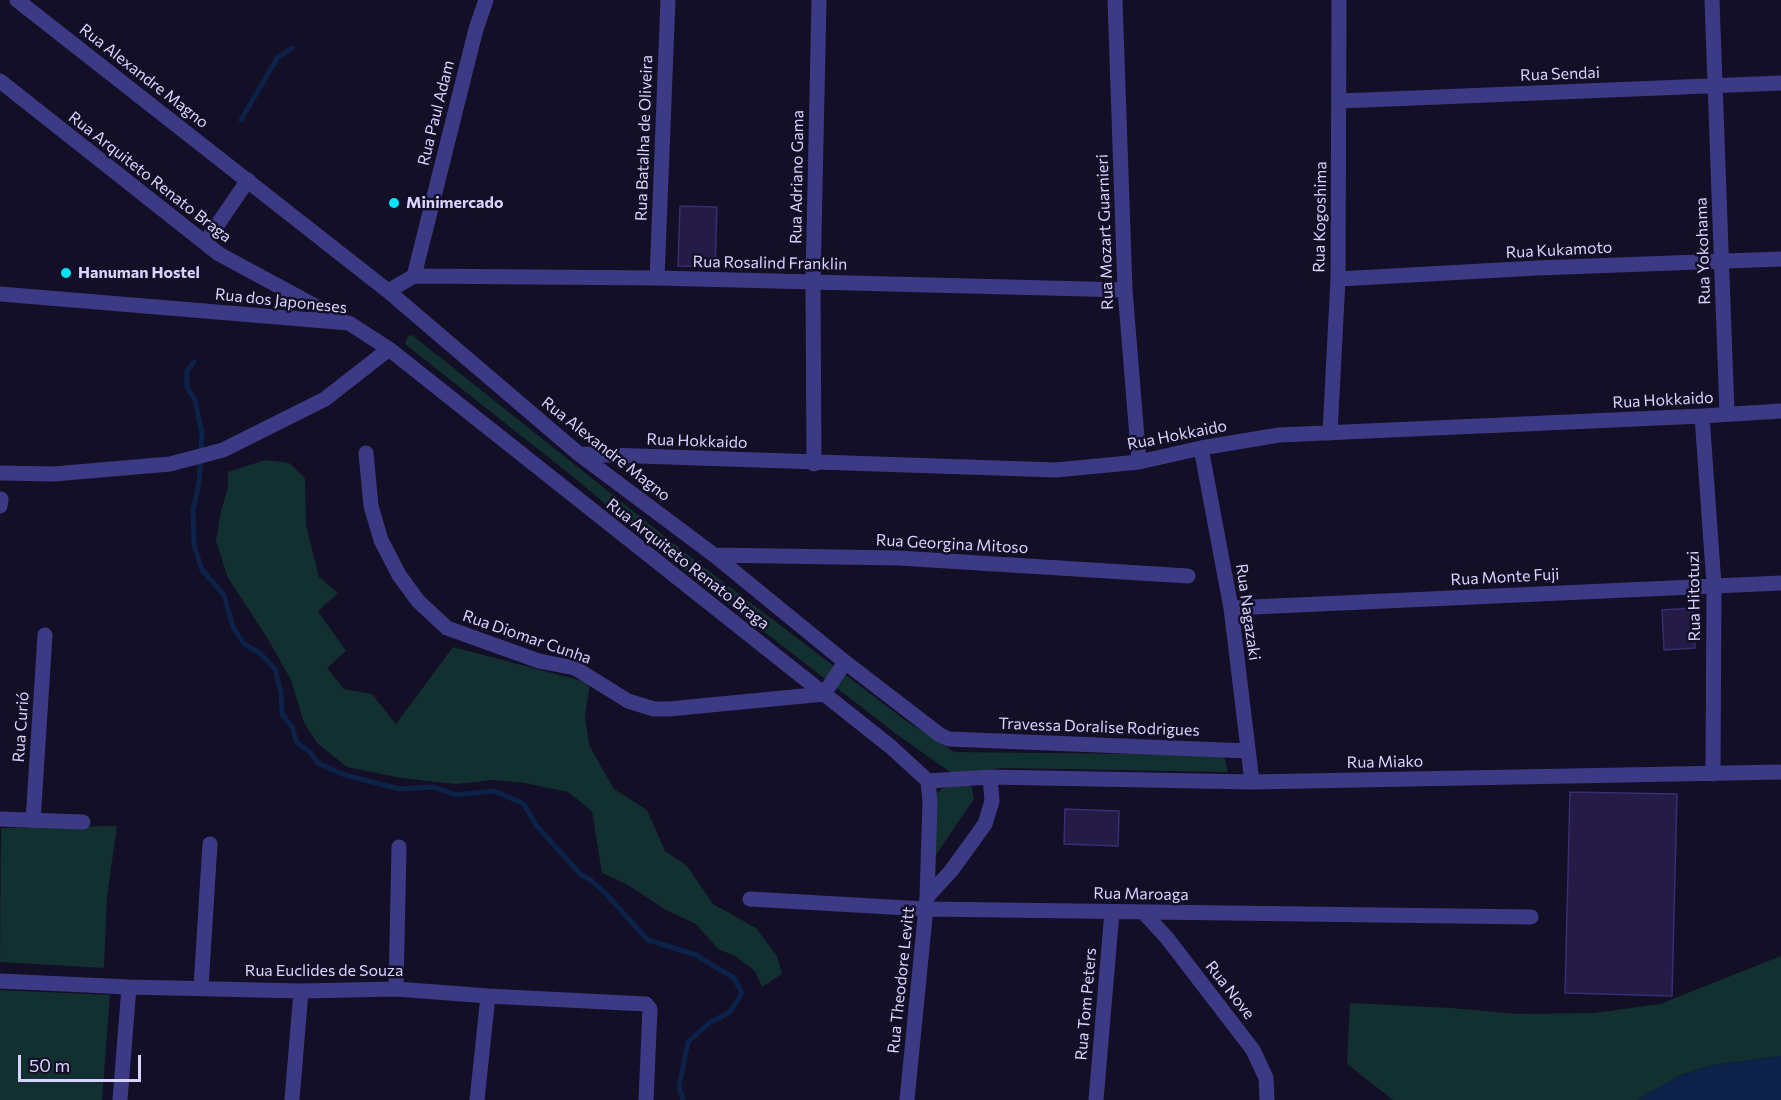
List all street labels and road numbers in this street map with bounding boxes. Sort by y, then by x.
street label: Rua Alexandre Magno [76,20,212,132]
street label: Rua Batalha de Oliveira [632,55,656,221]
street label: Rua Paul Adam [414,58,458,168]
street label: Rua Sendai [1520,63,1600,85]
street label: Rua Arquiteto Renato Braga [65,107,235,247]
street label: Rua Adriano Gama [786,110,808,244]
street label: Rua Mozart Guarnieri [1093,154,1117,310]
street label: Rua Kogoshima [1309,161,1331,273]
street label: Rua Yokohama [1692,197,1714,305]
street label: Rua Kukamoto [1505,238,1613,262]
street label: Rua Rosalind Franklin [693,252,847,274]
street label: Rua dos Japoneses [214,285,348,317]
street label: Rua Hokkaido [1612,388,1714,412]
street label: Rua Alexandre Magno [538,393,674,505]
street label: Rua Hokkaido [1126,416,1228,454]
street label: Rua Hokkaido [646,430,748,452]
street label: Rua Arquiteto Renato Braga [603,494,773,634]
street label: Rua Georgina Mitoso [875,530,1029,558]
street label: Rua Hitotuzi [1684,551,1704,641]
street label: Rua Nagazaki [1232,562,1264,662]
street label: Rua Monte Fuji [1450,565,1560,589]
street label: Rua Diomar Cunha [460,606,594,668]
street label: Rua Curió [9,691,33,763]
street label: Travessa Doralise Rodrigues [998,714,1200,740]
street label: Rua Miako [1347,752,1423,772]
street label: Rua Maroaga [1093,884,1189,904]
street label: Rua Theodore Levitt [884,906,918,1054]
street label: Rua Tom Peters [1072,947,1100,1061]
street label: Rua Nove [1201,957,1259,1023]
street label: Rua Euclides de Souza [245,961,403,981]

